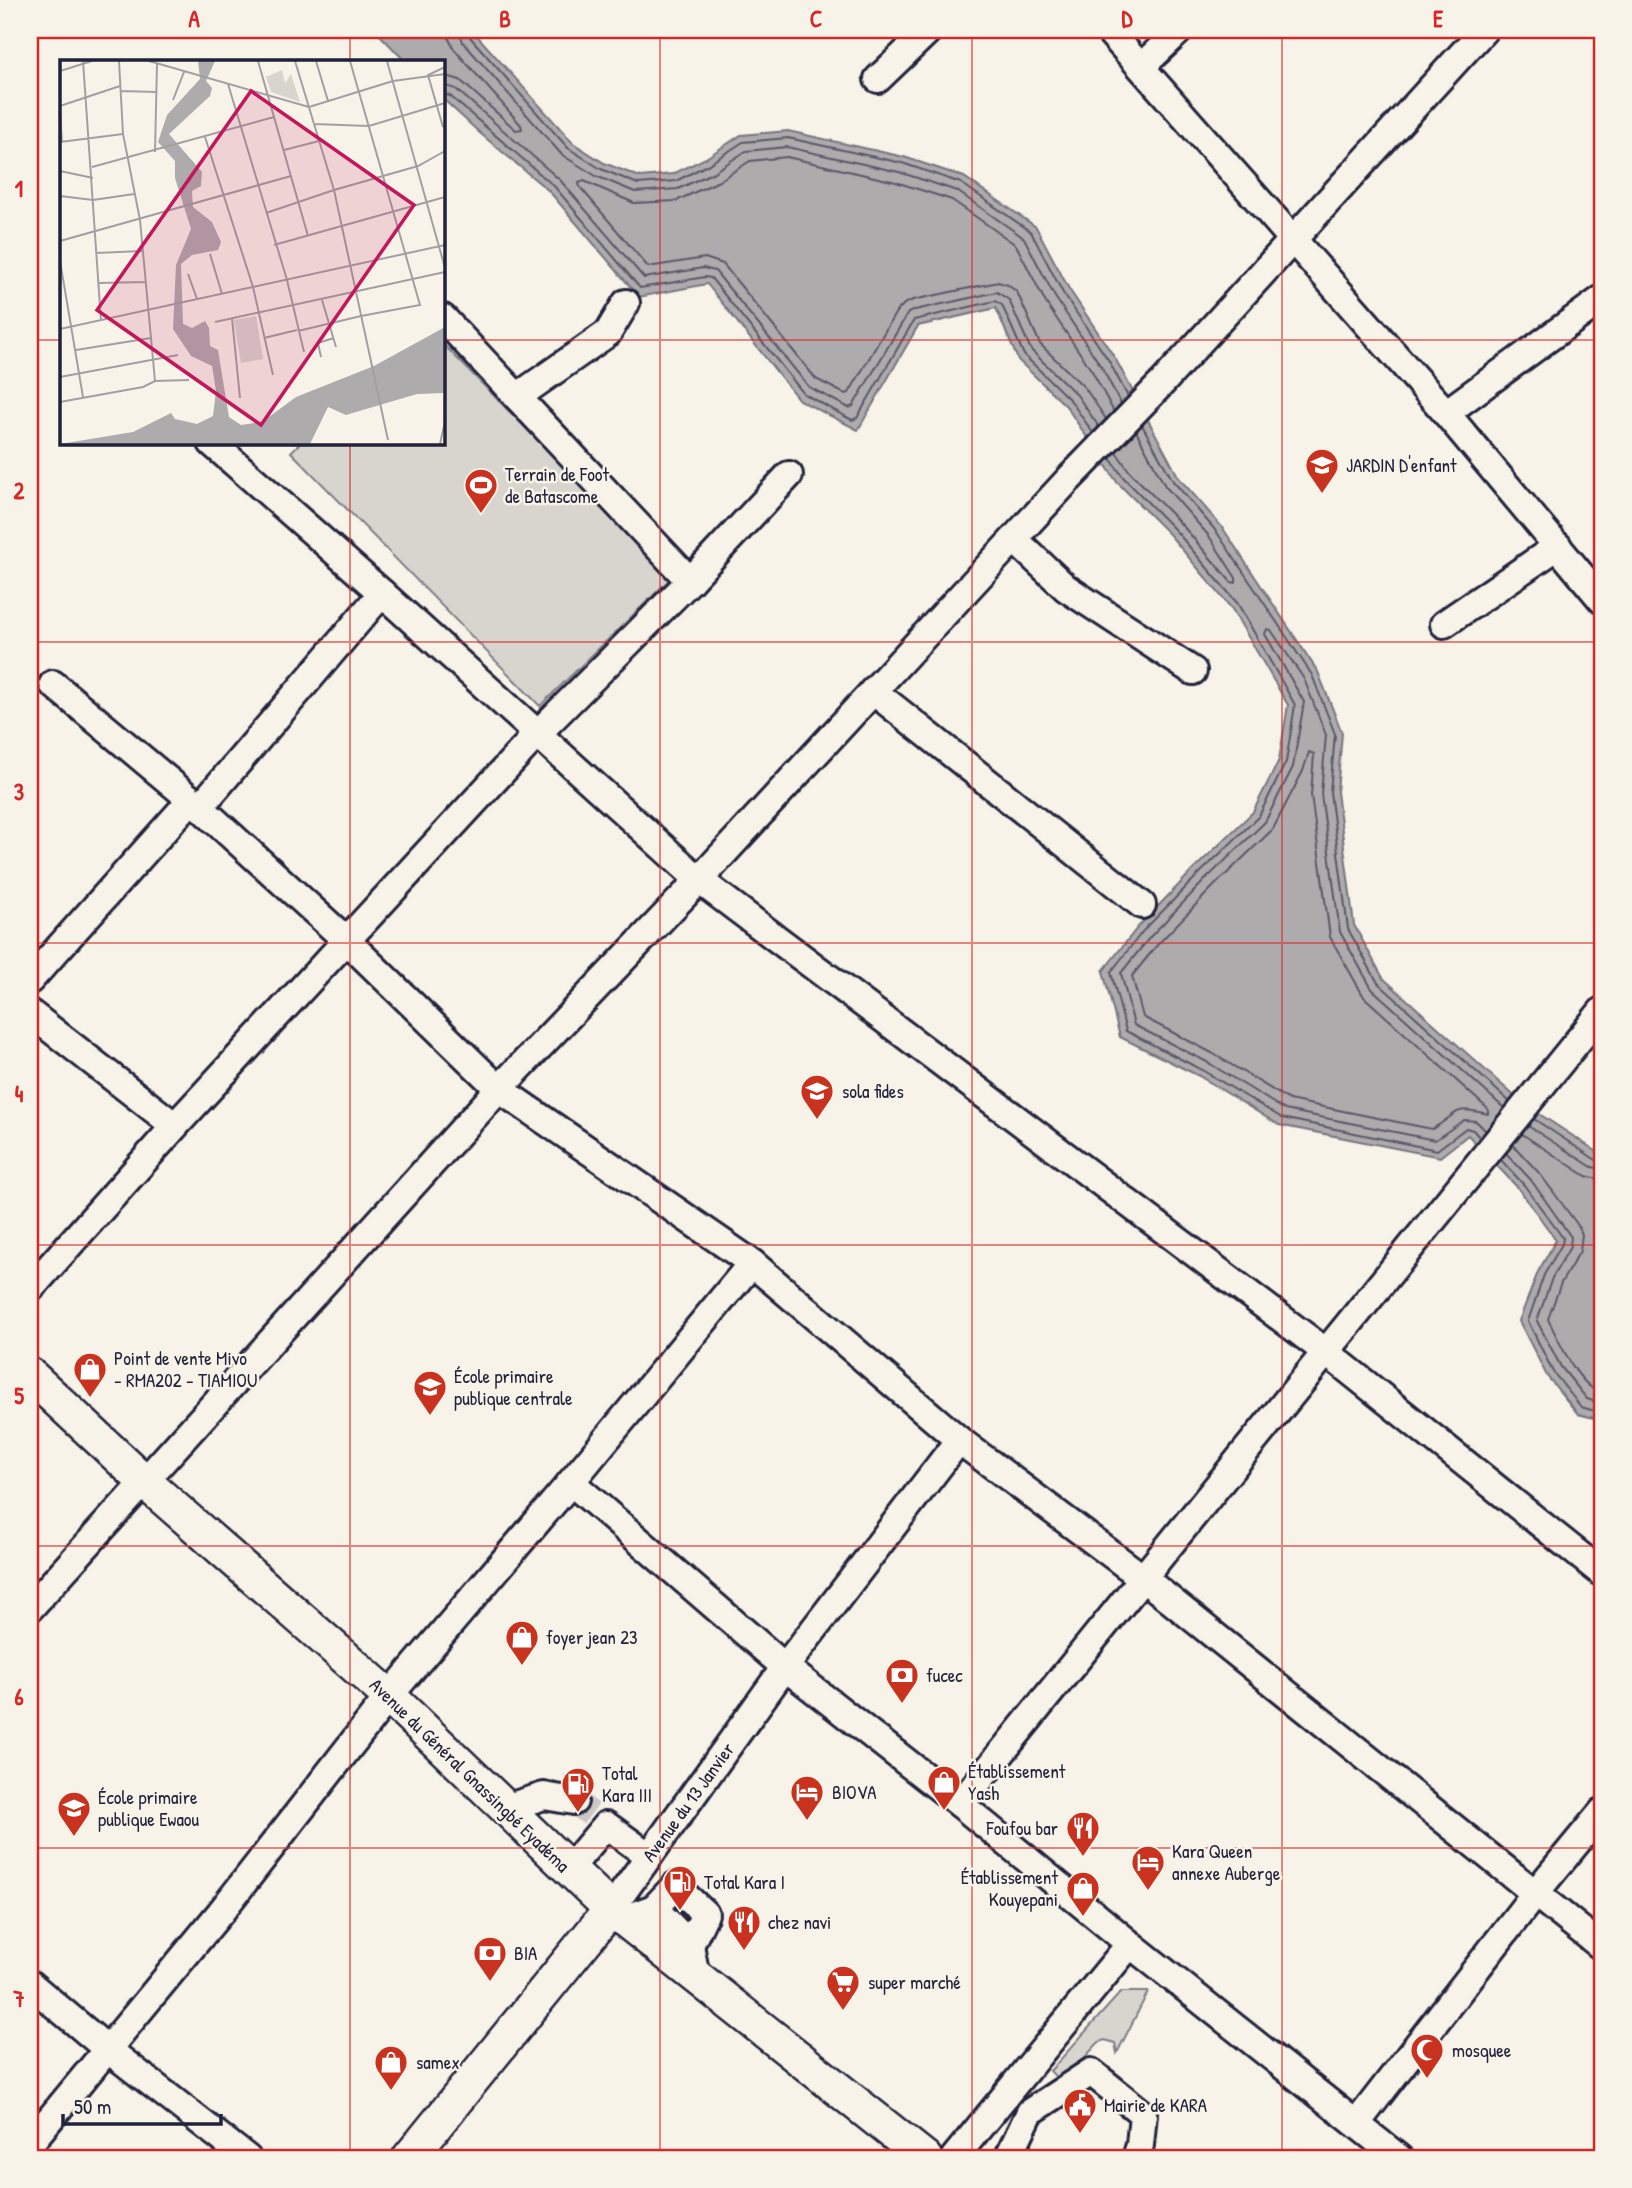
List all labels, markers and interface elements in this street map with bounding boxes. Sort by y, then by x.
text: A [188,3,200,34]
text: B [499,3,511,34]
text: C [810,3,822,34]
text: D [1122,3,1134,34]
text: E [1433,3,1444,34]
inset map [60,60,444,444]
text: 1 [15,173,23,204]
school or university icon: JARDIN D'enfant [1303,446,1341,495]
place label: JARDIN D'enfant [1346,452,1457,478]
place label: Terrain de Foot de Batascome [505,461,610,509]
sports icon: Terrain de Foot de Batascome [462,466,500,515]
text: 2 [14,475,25,506]
text: 3 [14,776,24,807]
school or university icon: sola fides [798,1072,836,1121]
text: 4 [15,1078,24,1109]
place label: sola fides [842,1078,904,1104]
place label: Point de vente Mivo - RMA202 - TIAMIOU [114,1345,257,1393]
shop icon: Point de vente Mivo - RMA202 - TIAMIOU [71,1350,109,1399]
place label: École primaire publique centrale [454,1363,573,1411]
school or university icon: École primaire publique centrale [411,1368,449,1417]
text: 5 [14,1380,24,1411]
shop icon: foyer jean 23 [503,1618,541,1667]
place label: foyer jean 23 [546,1624,638,1650]
bank icon: fucec [883,1656,921,1705]
place label: fucec [926,1662,963,1688]
street label: Avenue du Général Gnassingbé Eyadéma [364,1672,576,1878]
text: 6 [14,1681,24,1712]
street label: Avenue du 13 Janvier [636,1737,741,1867]
place label: Établissement Yash [968,1758,1066,1806]
place label: Total Kara III [602,1760,652,1808]
shop icon: Établissement Yash [925,1763,963,1812]
fuel station icon: Total Kara III [559,1765,597,1814]
hotel icon: BIOVA [788,1773,826,1822]
place label: BIOVA [832,1779,877,1805]
place label: École primaire publique Ewaou [98,1784,199,1832]
school or university icon: École primaire publique Ewaou [55,1789,93,1838]
restaurant icon: Foufou bar [1064,1809,1102,1858]
place label: Foufou bar [986,1815,1059,1841]
place label: Kara Queen annexe Auberge [1172,1838,1281,1886]
hotel icon: Kara Queen annexe Auberge [1129,1843,1167,1892]
fuel station icon: Total Kara I [661,1863,699,1912]
place label: Établissement Kouyepani [961,1864,1058,1912]
place label: Total Kara I [704,1869,785,1895]
shop icon: Établissement Kouyepani [1064,1869,1102,1918]
restaurant icon: chez navi [725,1903,763,1952]
place label: chez navi [768,1909,831,1935]
bank icon: BIA [471,1934,509,1983]
place label: BIA [514,1940,537,1966]
supermarket icon: super marché [824,1963,862,2012]
place label: super marché [868,1969,961,1995]
text: 7 [12,1983,25,2014]
mosque icon: mosquee [1408,2031,1446,2080]
place label: mosquee [1452,2037,1512,2063]
shop icon: samex [372,2043,410,2092]
place label: samex [416,2049,460,2075]
scale bar [63,2083,220,2127]
public building icon: Mairie de KARA [1061,2086,1099,2135]
text: 50 m [74,2092,111,2121]
place label: Mairie de KARA [1104,2092,1207,2118]

